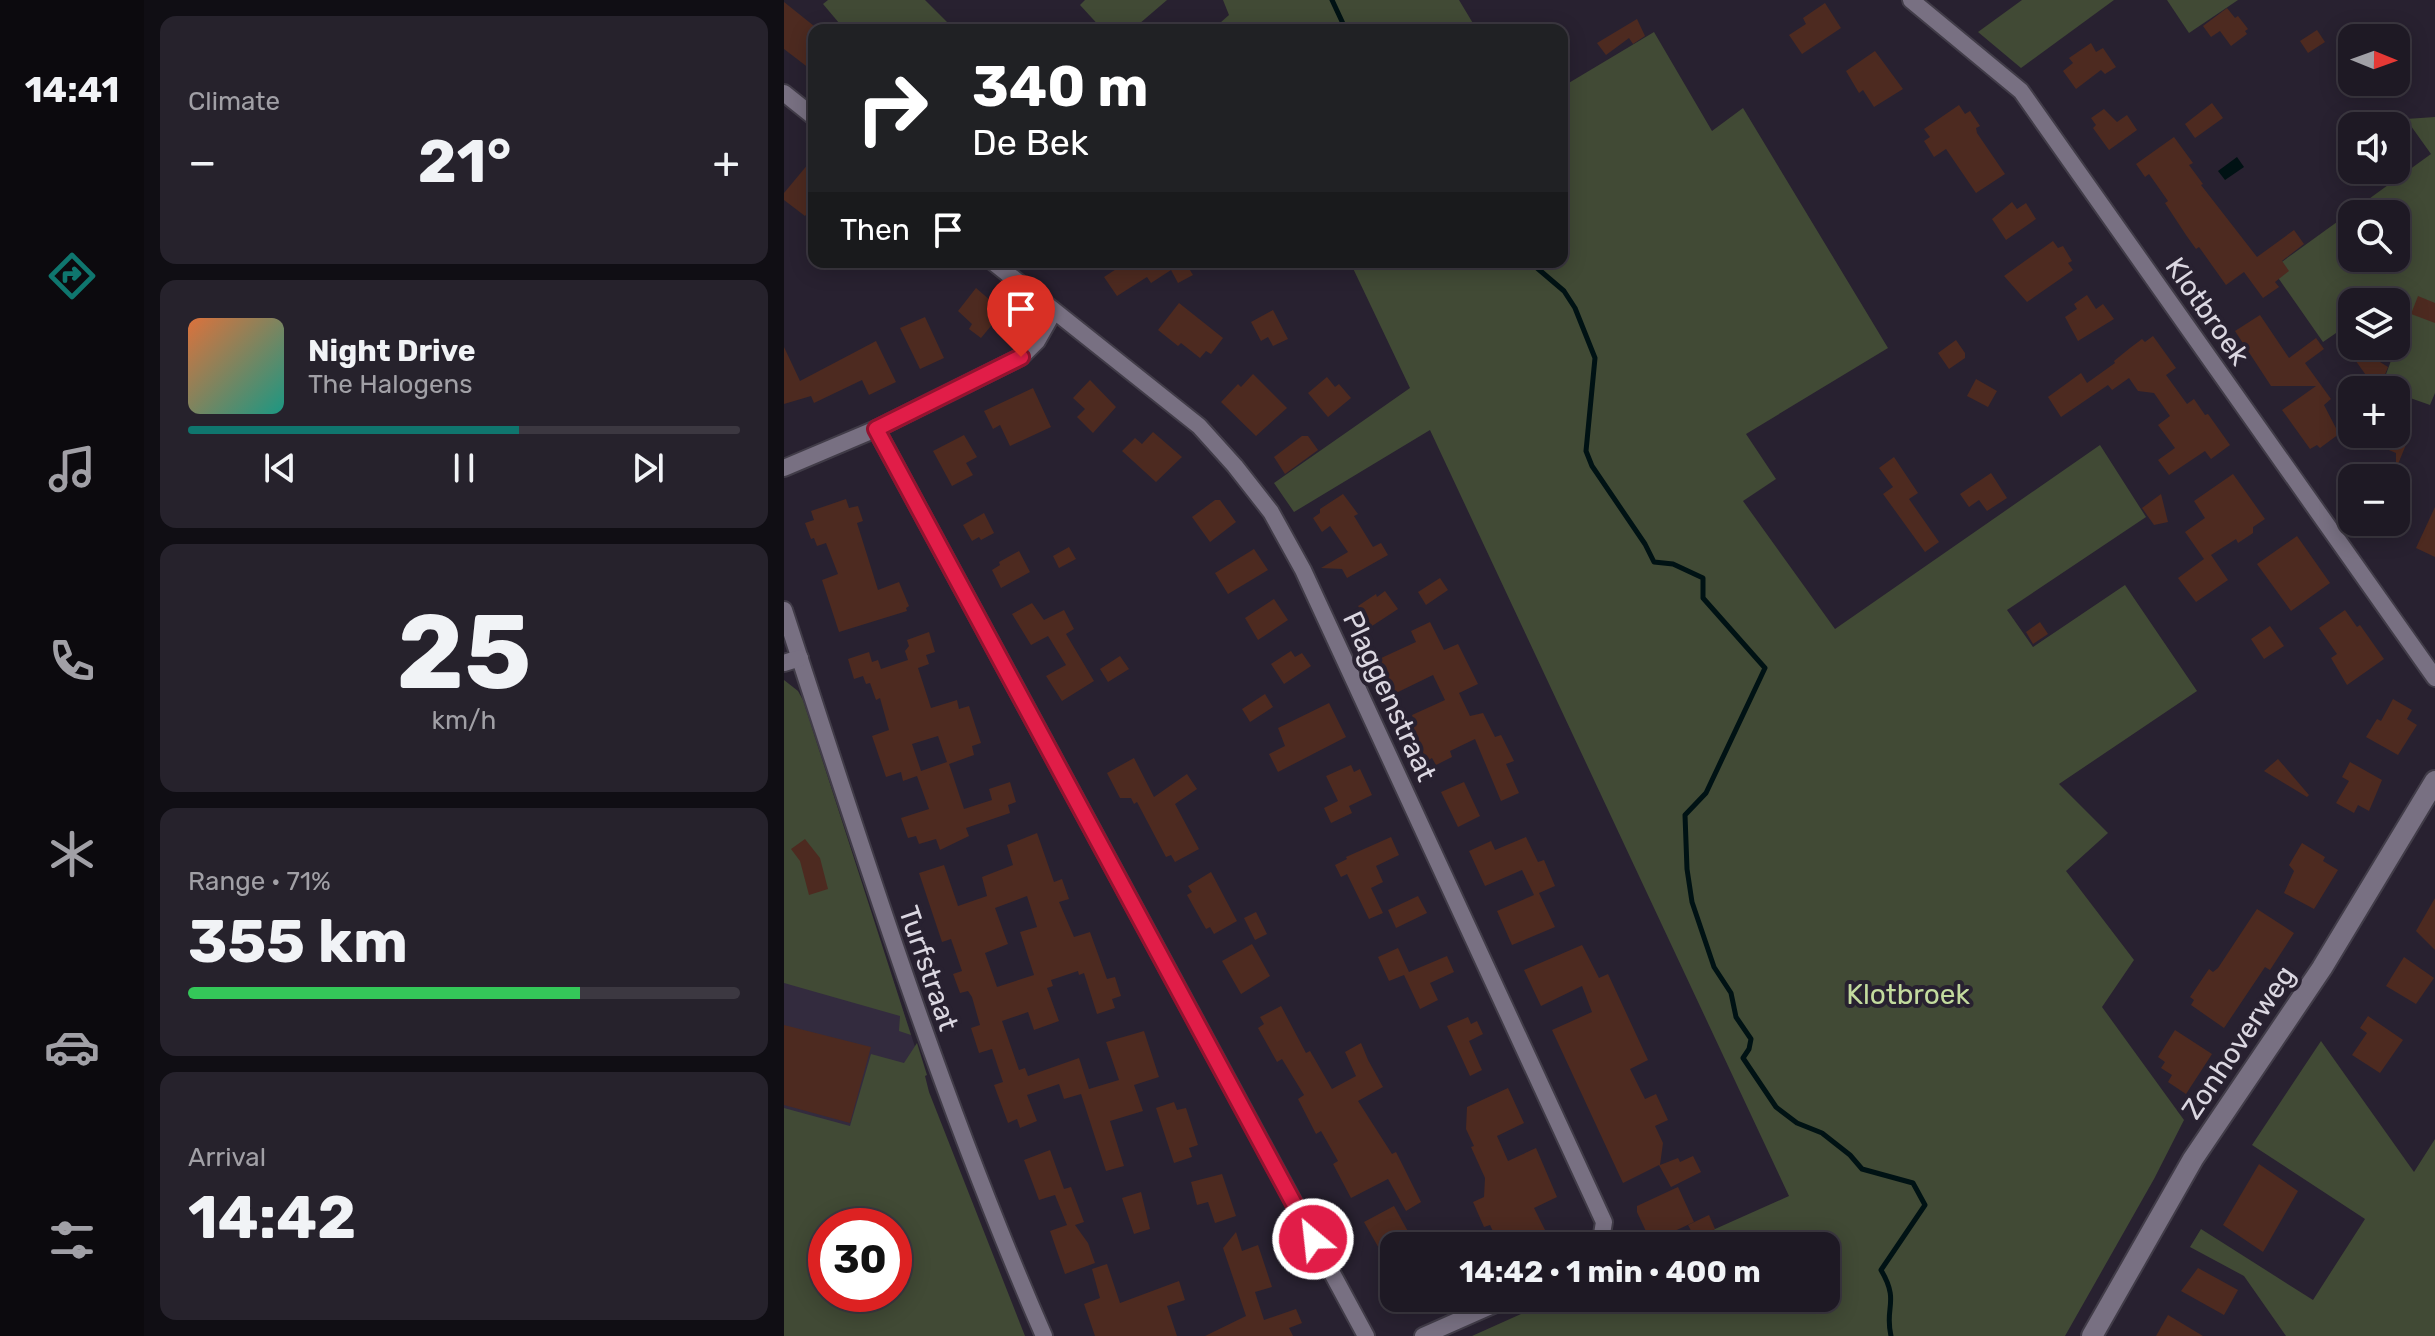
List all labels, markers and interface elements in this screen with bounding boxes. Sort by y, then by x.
north arrow [2338,24,2410,96]
map controls [2338,24,2410,536]
text: 340 m [972,54,1148,120]
icon: right [840,56,944,160]
text: 14:41 [25,68,119,111]
text: Climate [188,86,280,117]
button: sound [2338,112,2410,184]
text: De Bek [972,121,1089,164]
text: 21° [418,126,511,197]
text: − [188,136,217,188]
text: + [713,136,740,188]
button: search [2338,200,2410,272]
icon: arrive [926,208,970,252]
text: Then [840,212,910,248]
icon: directions [44,248,100,304]
street label: Klotbroek [2159,251,2257,372]
pin [987,275,1055,357]
icon: arrive [999,287,1043,331]
button: layers [2338,288,2410,360]
text: Night Drive [308,333,476,369]
text: The Halogens [308,369,473,400]
button: + [2338,376,2410,448]
icon: music [44,441,100,497]
icon: previous [258,446,302,490]
icon: pause [442,446,486,490]
icon: next [626,446,670,490]
button: − [2338,464,2410,536]
text: 25 [397,591,531,714]
street label: Plaggenstraat [1336,606,1443,786]
icon: phone [44,633,100,689]
text: km/h [432,705,496,736]
icon: climate [44,826,100,882]
text: Range · 71% [188,866,331,897]
street label: Turfstraat [892,902,965,1035]
text: 355 km [188,906,408,977]
street label: Zonhoverweg [2175,959,2302,1125]
park label: Klotbroek [1846,978,1970,1011]
icon: car [44,1019,100,1075]
text: Arrival [188,1142,266,1173]
text: 14:42 [188,1182,356,1253]
position arrow [1271,1197,1355,1281]
speed limit sign: 30 [808,1208,912,1312]
icon: filters [44,1212,100,1268]
text: 14:42 · 1 min · 400 m [1459,1254,1761,1290]

